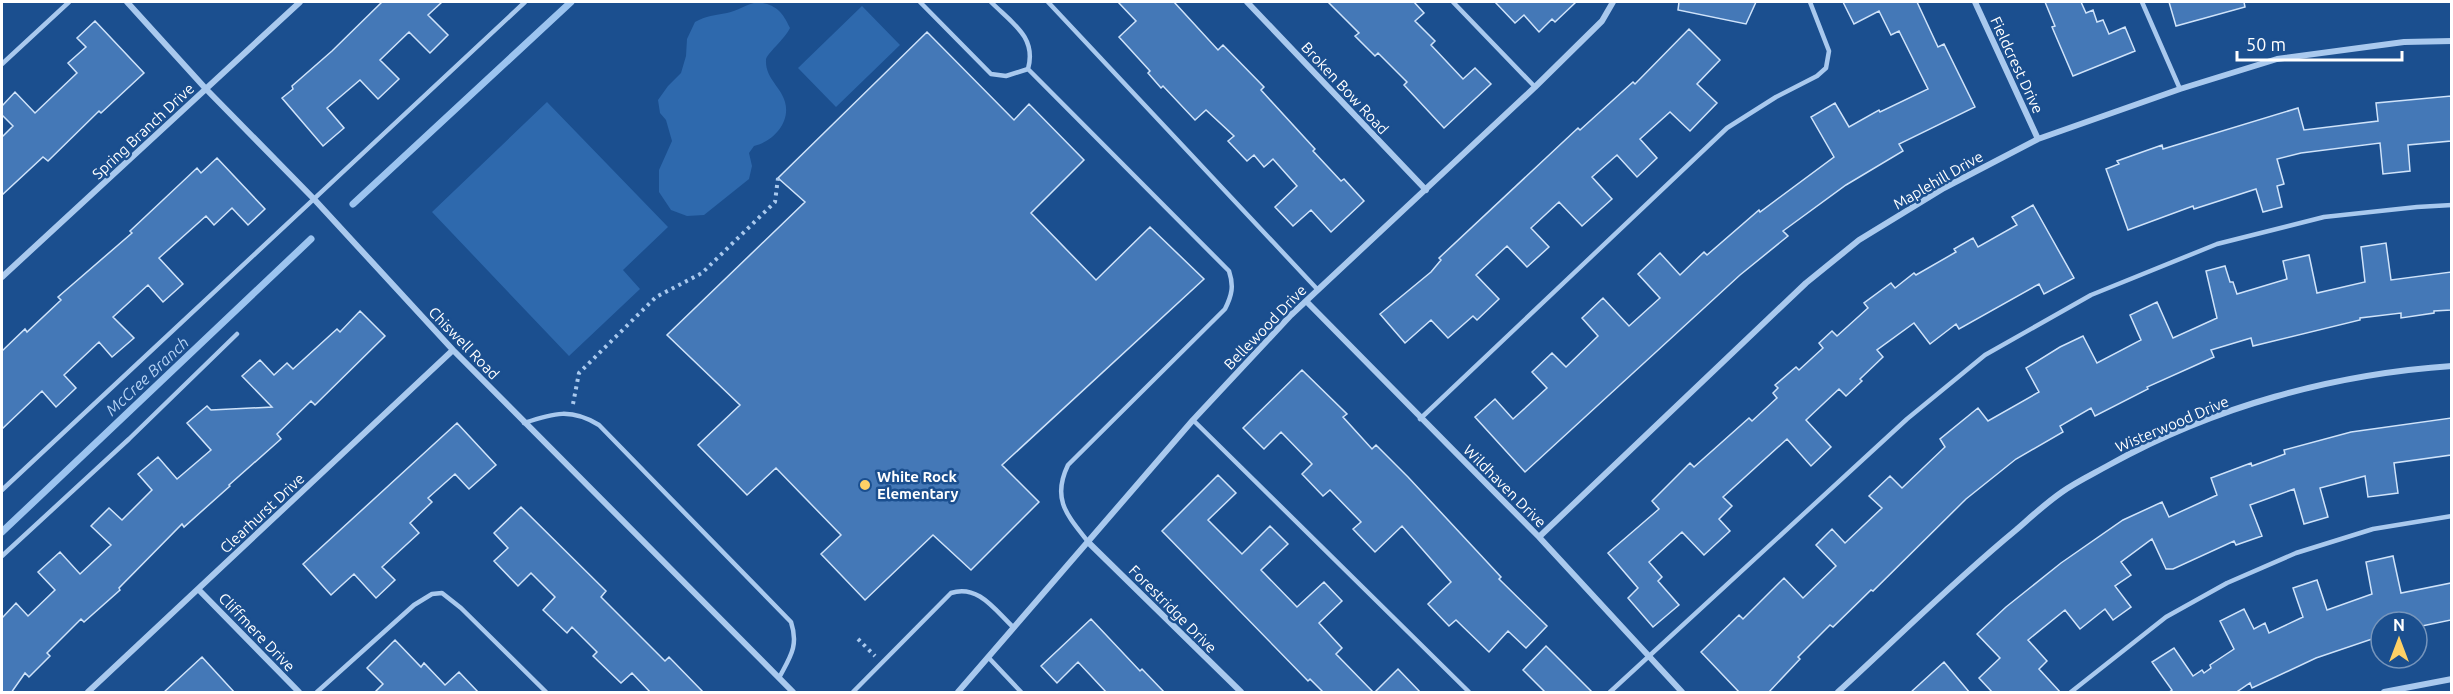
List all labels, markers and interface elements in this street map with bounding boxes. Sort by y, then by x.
street label: Fieldcrest Drive [1987,14,2047,116]
scale bar [2237,24,2402,62]
text: 50 m [2246,34,2286,54]
street label: Broken Bow Road [1298,38,1392,138]
street label: Spring Branch Drive [89,80,197,182]
street label: Maplehill Drive [1890,147,1986,213]
street label: Bellewood Drive [1220,281,1310,373]
street label: Chiswell Road [425,303,503,383]
water label: McCree Branch [102,333,192,419]
street label: Wisterwood Drive [2113,392,2231,456]
street label: Wildhaven Drive [1460,441,1550,531]
place label: White Rock Elementary [877,468,958,502]
street label: Clearhurst Drive [216,470,308,556]
marker: White Rock Elementary [858,478,872,492]
street label: Forestridge Drive [1126,562,1220,656]
street label: Cliffmere Drive [215,589,299,675]
north arrow [2369,610,2429,670]
text: N [2393,616,2405,634]

